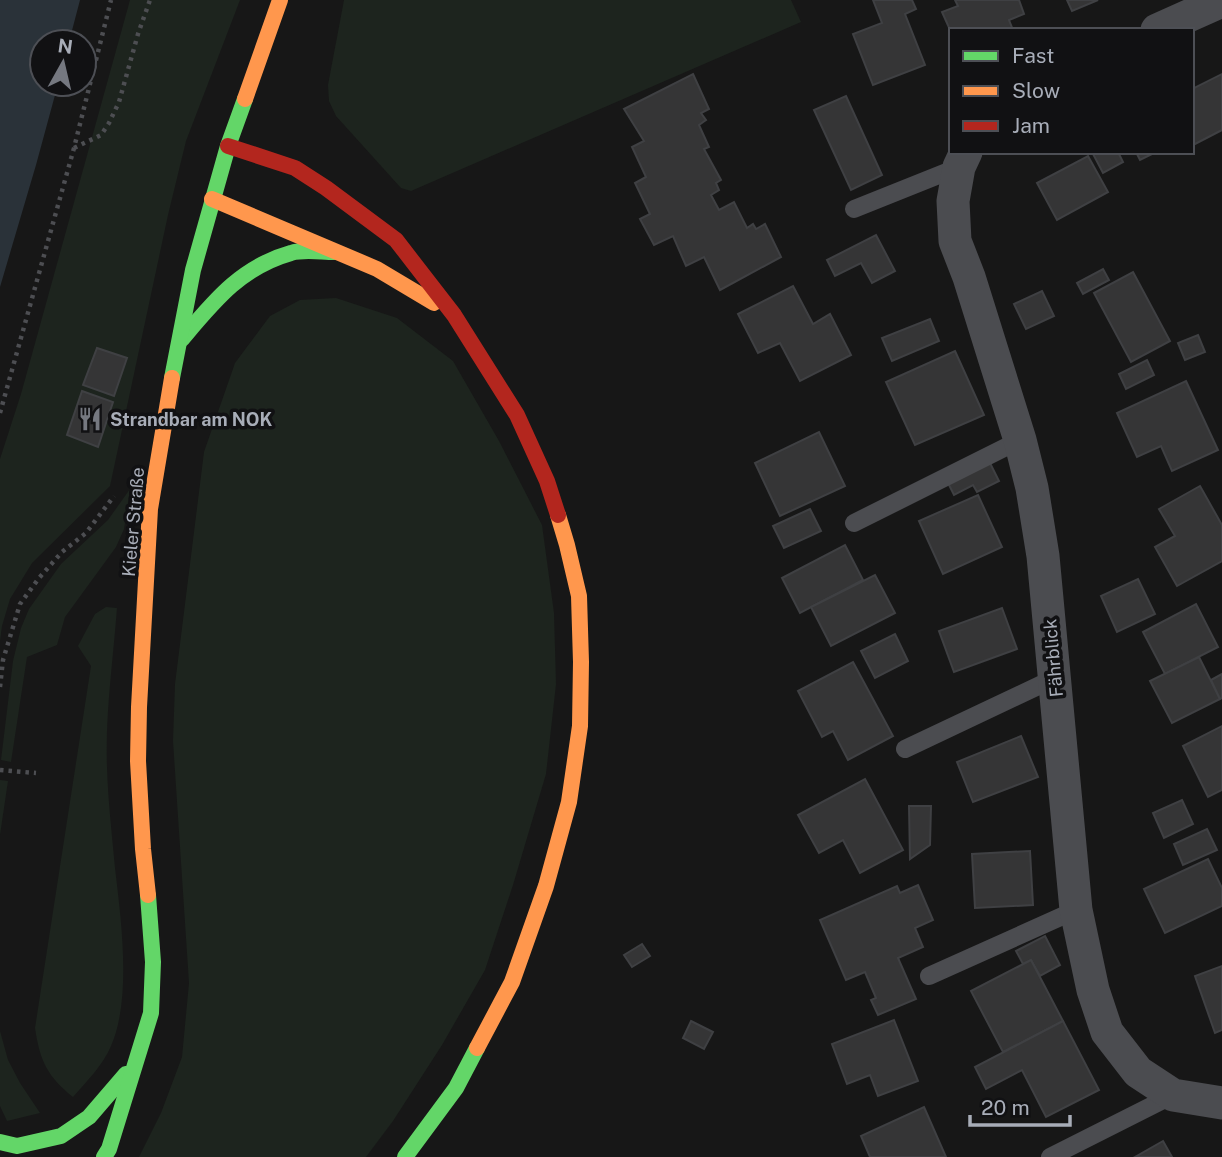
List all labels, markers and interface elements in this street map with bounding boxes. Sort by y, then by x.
north arrow [28,28,98,98]
legend [949,28,1194,154]
text: N [56,34,74,58]
text: Fast [1012,43,1054,68]
text: Slow [1012,78,1060,103]
text: Jam [1012,113,1050,138]
restaurant icon: Strandbar am NOK [76,405,104,433]
place label: Strandbar am NOK [110,409,272,430]
street label: Kieler Straße [118,466,148,578]
street label: Fährblick [1039,618,1067,698]
scale bar [970,1084,1070,1128]
text: 20 m [981,1095,1030,1120]

